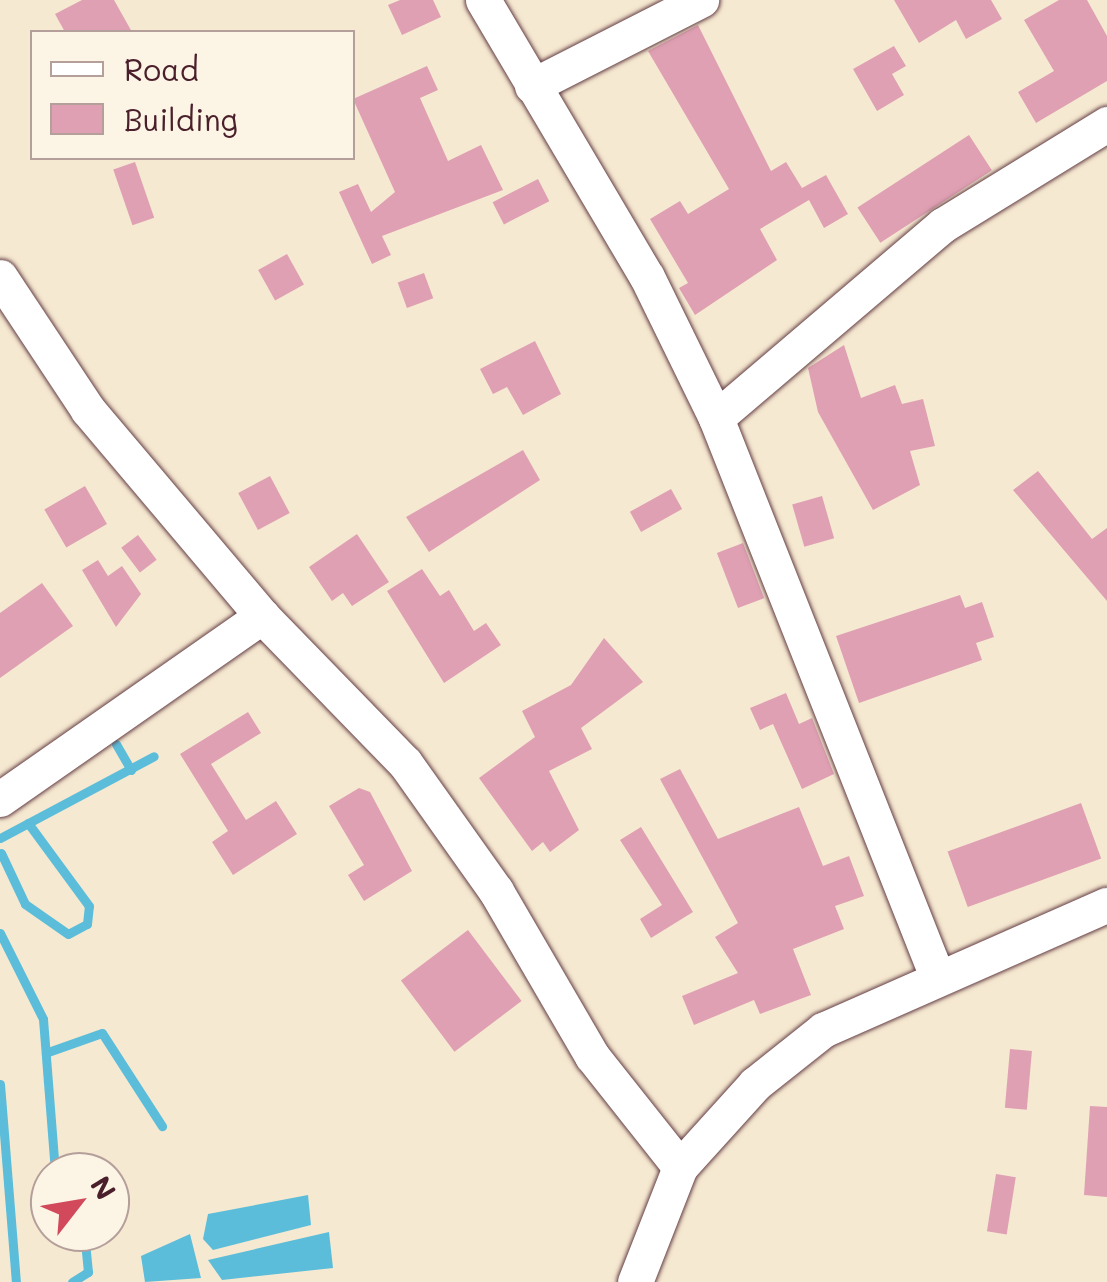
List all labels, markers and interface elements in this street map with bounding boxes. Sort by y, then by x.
legend [30,30,355,160]
text: Road [124,49,199,89]
text: Building [124,99,238,139]
north arrow [30,1152,130,1252]
text: N [83,1169,125,1206]

